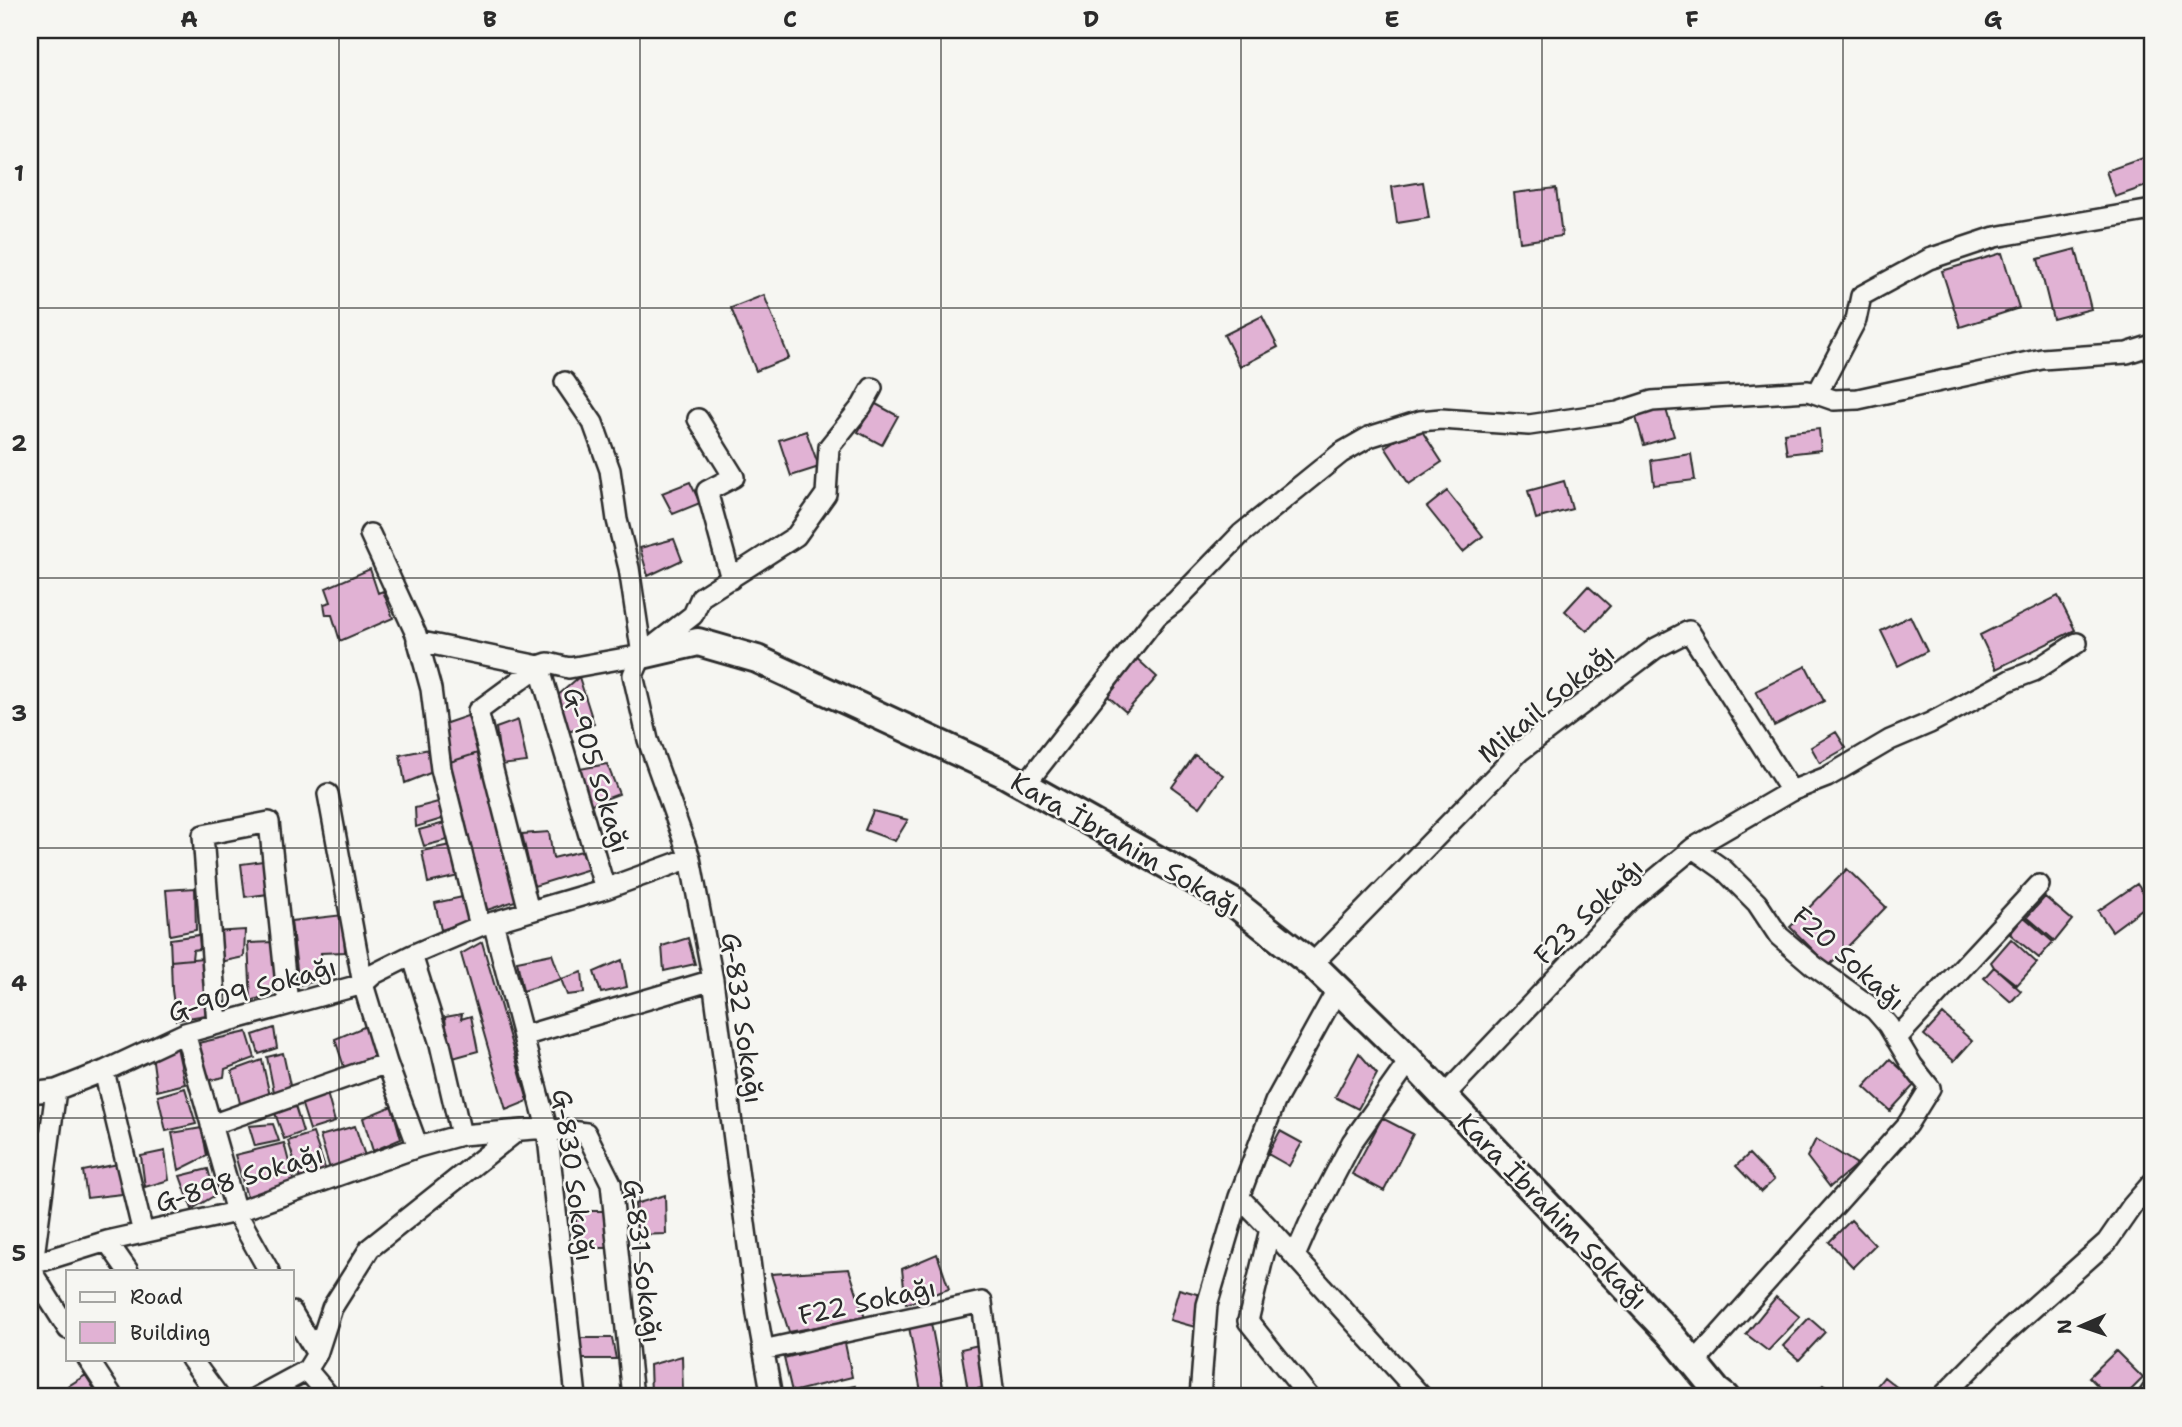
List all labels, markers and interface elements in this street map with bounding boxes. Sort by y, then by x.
text: A [180,4,198,34]
text: B [483,4,497,34]
text: C [783,4,797,34]
text: D [1083,4,1099,34]
text: E [1384,4,1400,34]
text: F [1685,4,1699,34]
text: G [1984,4,2003,34]
text: 1 [14,158,24,188]
text: 2 [11,428,27,458]
street label: Mikail Sokağı [1470,635,1622,771]
street label: G-905 Sokağı [555,683,639,857]
text: 3 [11,698,27,728]
street label: Kara İbrahim Sokağı [1004,764,1248,924]
street label: F23 Sokağı [1526,850,1650,972]
street label: F20 Sokağı [1785,898,1913,1018]
street label: G-832 Sokağı [714,930,772,1106]
street label: G-909 Sokağı [164,948,340,1030]
text: 4 [11,968,27,998]
street label: G-830 Sokağı [545,1087,603,1263]
street label: Kara İbrahim Sokağı [1450,1105,1656,1317]
street label: G-898 Sokağı [151,1136,327,1220]
street label: G-831 Sokağı [616,1177,670,1345]
text: 5 [12,1238,26,1268]
street label: F22 Sokağı [795,1269,939,1333]
legend [66,1270,294,1360]
text: Road [130,1283,183,1311]
north arrow [2046,1290,2116,1360]
text: Building [130,1319,210,1347]
text: N [2052,1319,2077,1335]

